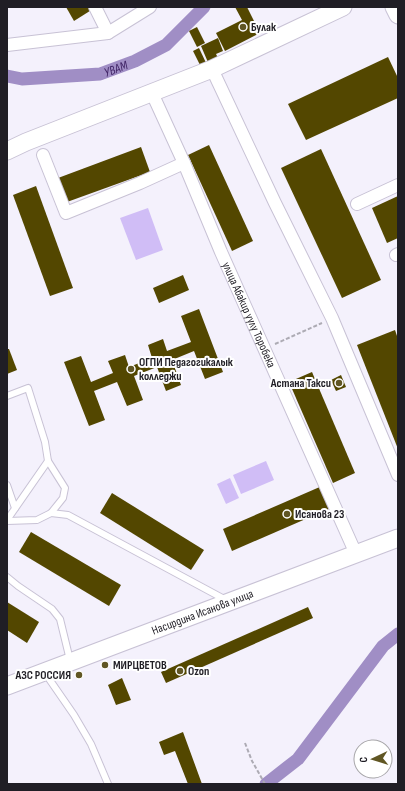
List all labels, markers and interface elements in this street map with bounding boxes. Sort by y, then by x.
place label: Булак [251,20,277,35]
marker: Булак [238,22,248,32]
water label: УВАМ [102,57,130,81]
street label: улица Абакир уулу Торобека [218,260,279,370]
place label: ОГПИ Педагогикалык колледжи [139,355,234,384]
marker: ОГПИ Педагогикалык колледжи [126,364,136,374]
place label: Астана Такси [270,376,331,391]
marker: Астана Такси [334,378,344,388]
place label: Исанова 23 [295,507,344,522]
marker: Исанова 23 [282,509,292,519]
street label: Насирдина Исанова улица [150,586,256,639]
place label: МИРЦВЕТОВ [113,658,167,673]
marker: МИРЦВЕТОВ [100,660,110,670]
place label: Ozon [188,664,209,679]
marker: Ozon [175,666,185,676]
place label: АЗС РОССИЯ [14,668,71,683]
marker: АЗС РОССИЯ [74,670,84,680]
north arrow [353,739,393,779]
text: С [357,756,370,763]

